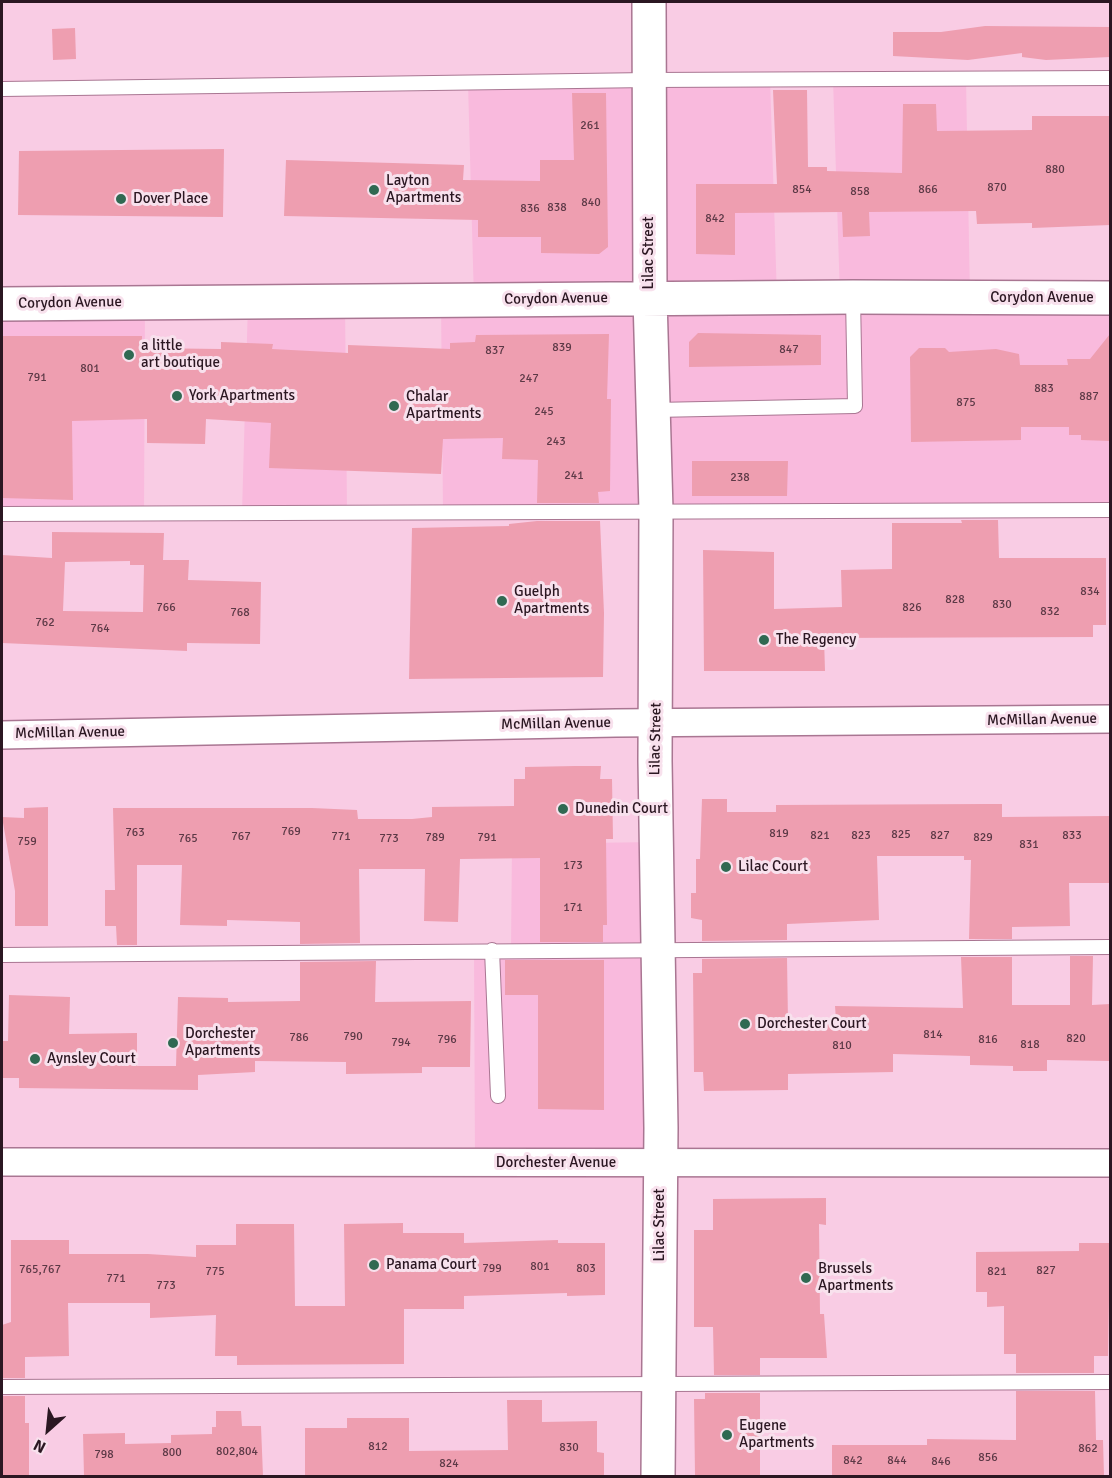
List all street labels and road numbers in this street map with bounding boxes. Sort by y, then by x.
street label: Lilac Street [640,216,658,290]
street label: Corydon Avenue [504,289,608,309]
street label: Corydon Avenue [990,289,1094,307]
street label: Corydon Avenue [18,293,122,313]
street label: Lilac Street [646,702,666,776]
street label: McMillan Avenue [987,710,1097,730]
street label: McMillan Avenue [501,714,611,734]
street label: McMillan Avenue [15,723,125,743]
street label: Dorchester Avenue [496,1154,616,1172]
street label: Lilac Street [651,1188,669,1262]

